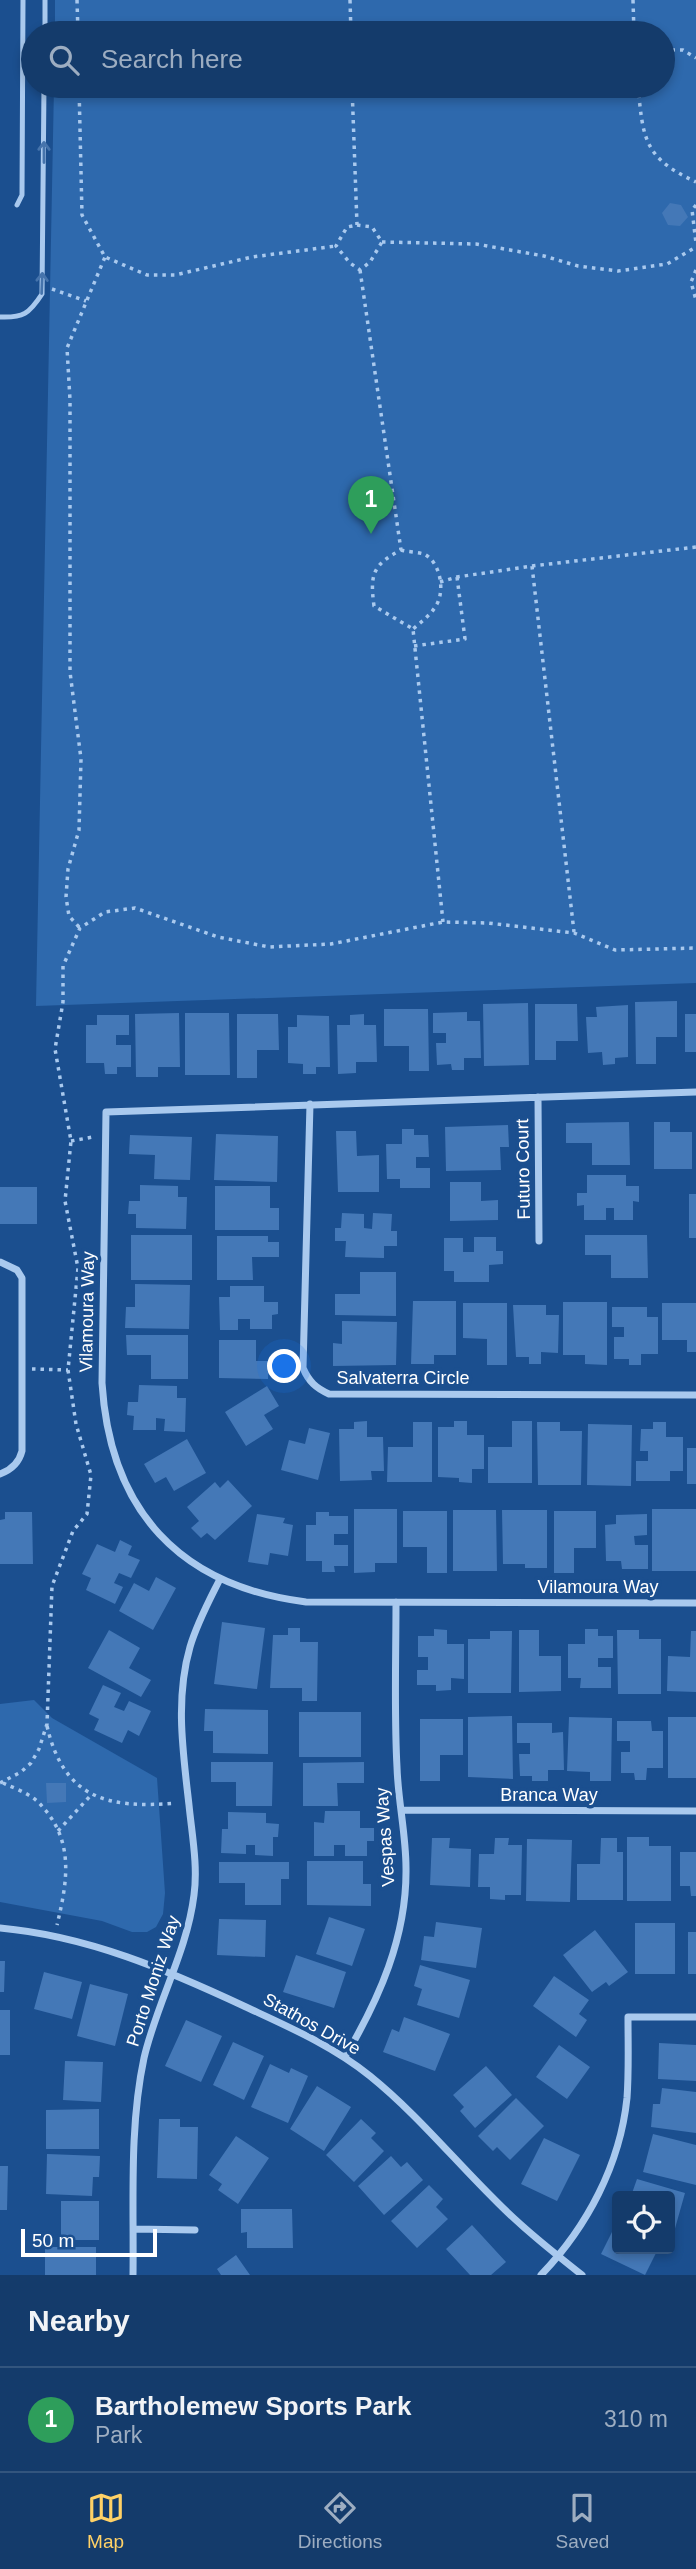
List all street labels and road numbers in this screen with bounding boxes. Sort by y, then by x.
street label: Futuro Court [512,1118,534,1220]
street label: Vilamoura Way [76,1251,98,1373]
street label: Salvaterra Circle [336,1368,470,1388]
street label: Vilamoura Way [537,1577,659,1597]
street label: Branca Way [500,1785,598,1805]
street label: Vespas Way [372,1787,398,1887]
street label: Porto Moniz Way [122,1913,184,2049]
street label: Stathos Drive [260,1989,364,2059]

